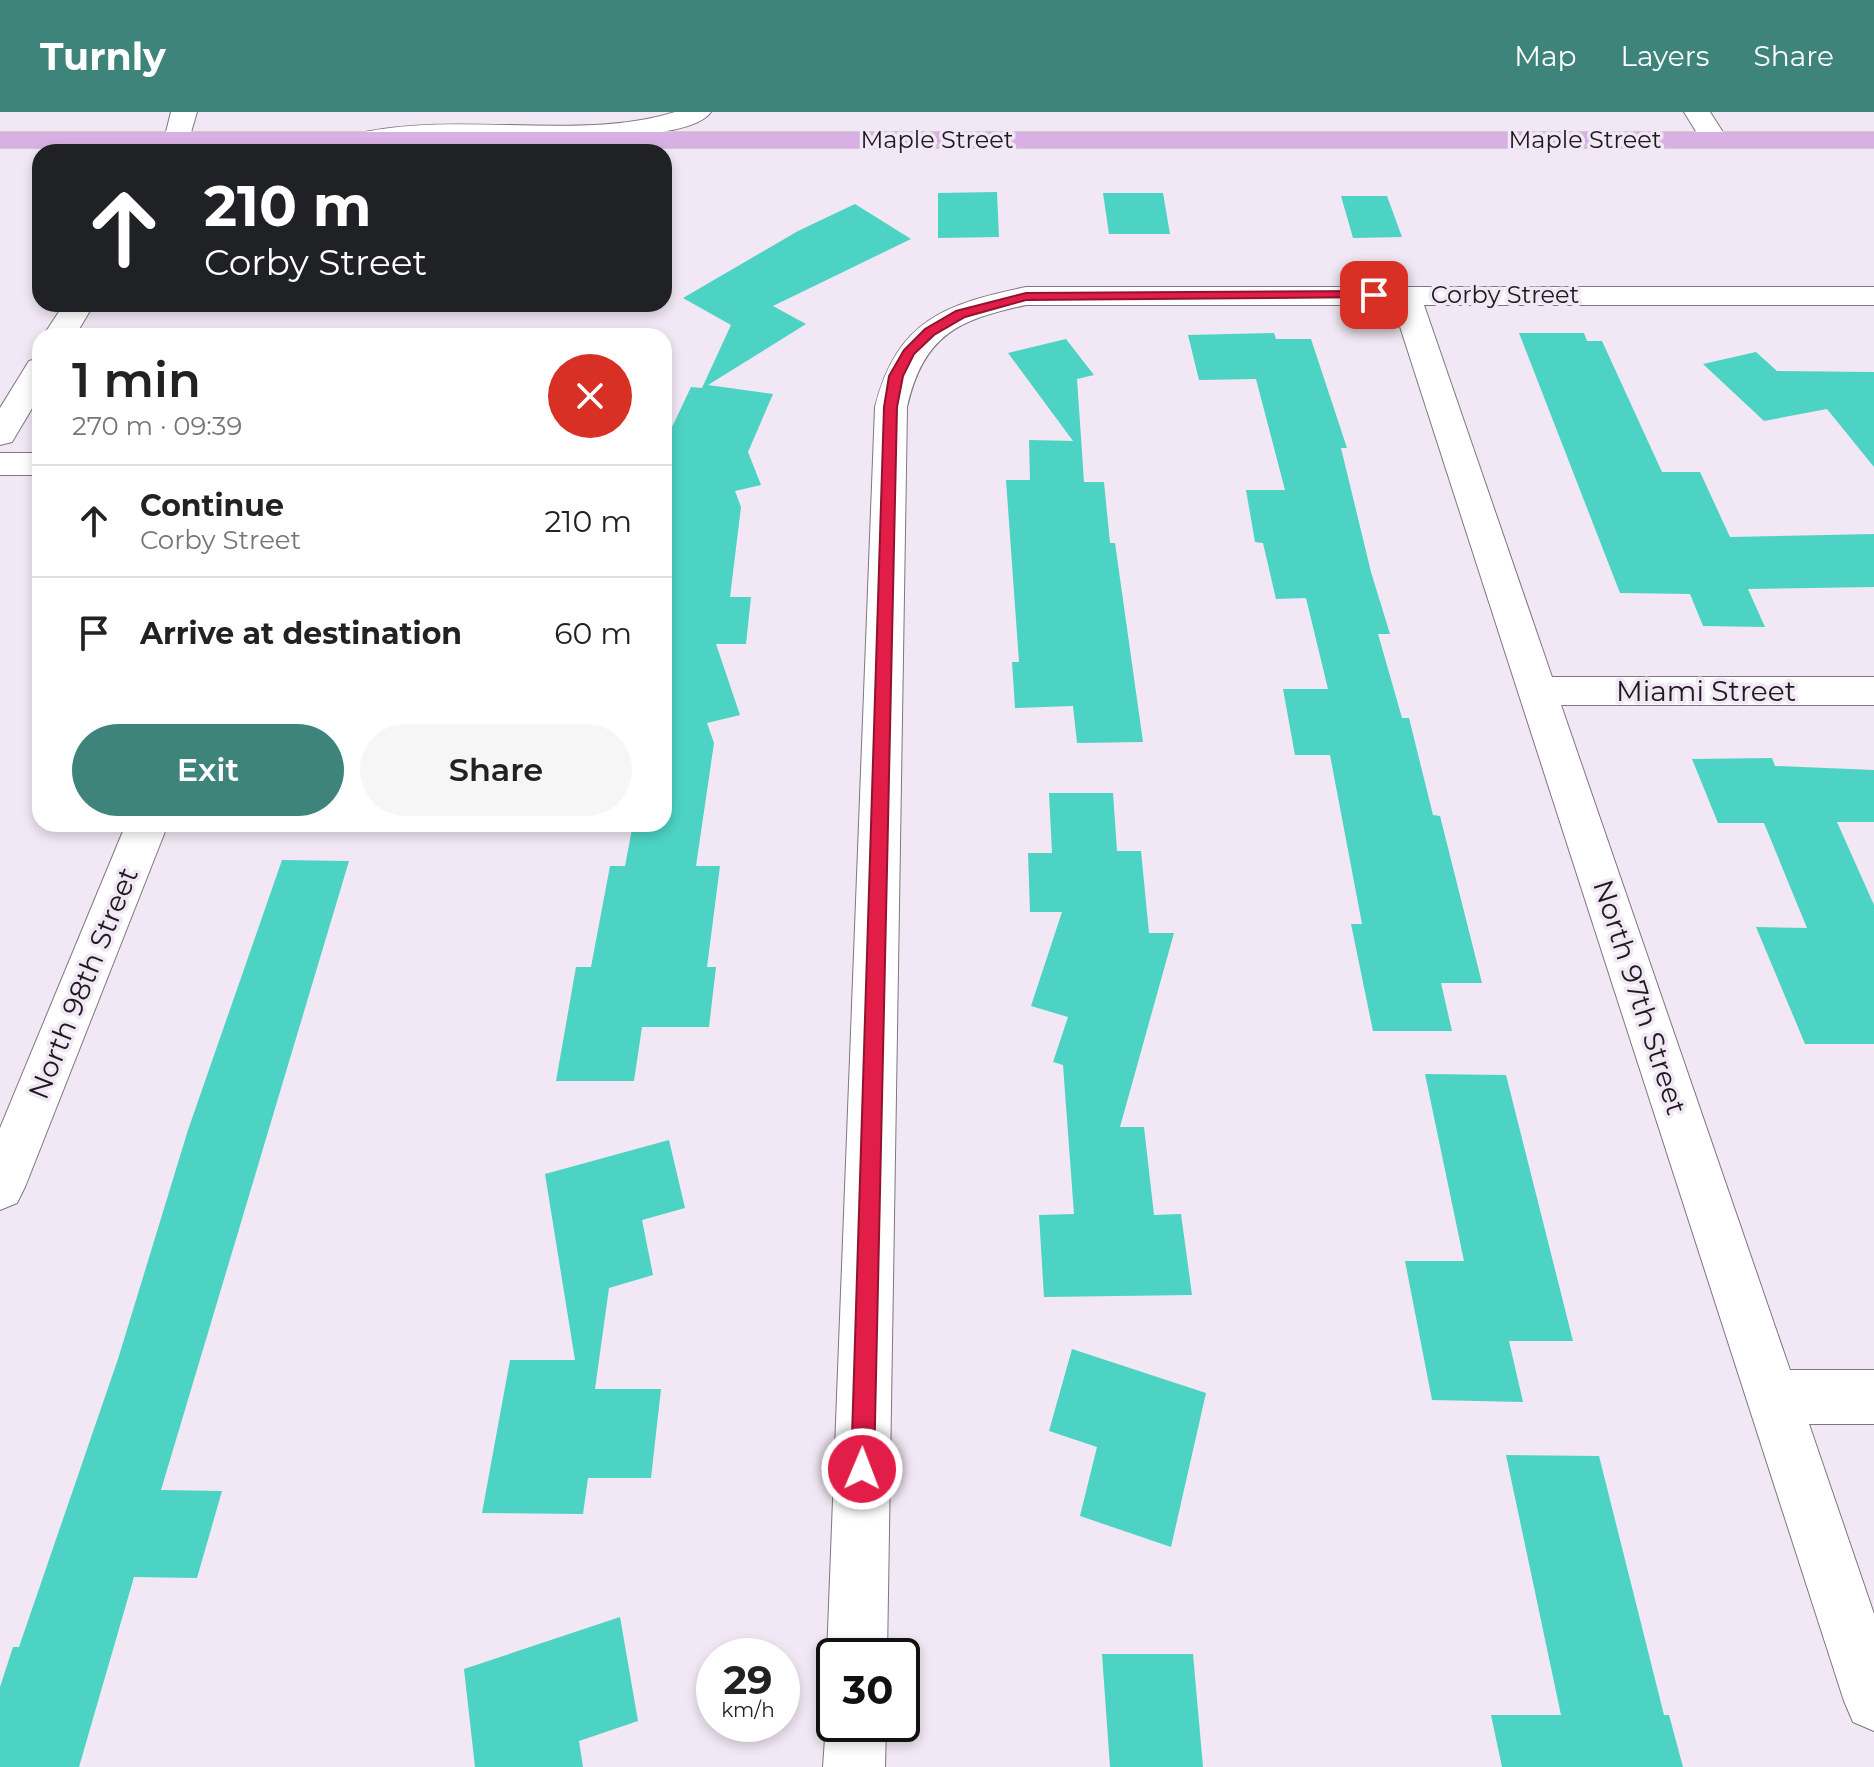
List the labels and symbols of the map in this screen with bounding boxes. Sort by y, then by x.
street label: Maple Street [860,125,1014,154]
street label: Maple Street [1508,125,1662,154]
pin [1340,261,1408,329]
street label: Corby Street [1431,280,1580,309]
street label: Miami Street [1616,674,1796,708]
street label: North 98th Street [21,862,145,1104]
street label: North 97th Street [1586,875,1694,1119]
position arrow [820,1427,904,1511]
speed limit sign: 30 [816,1638,920,1742]

